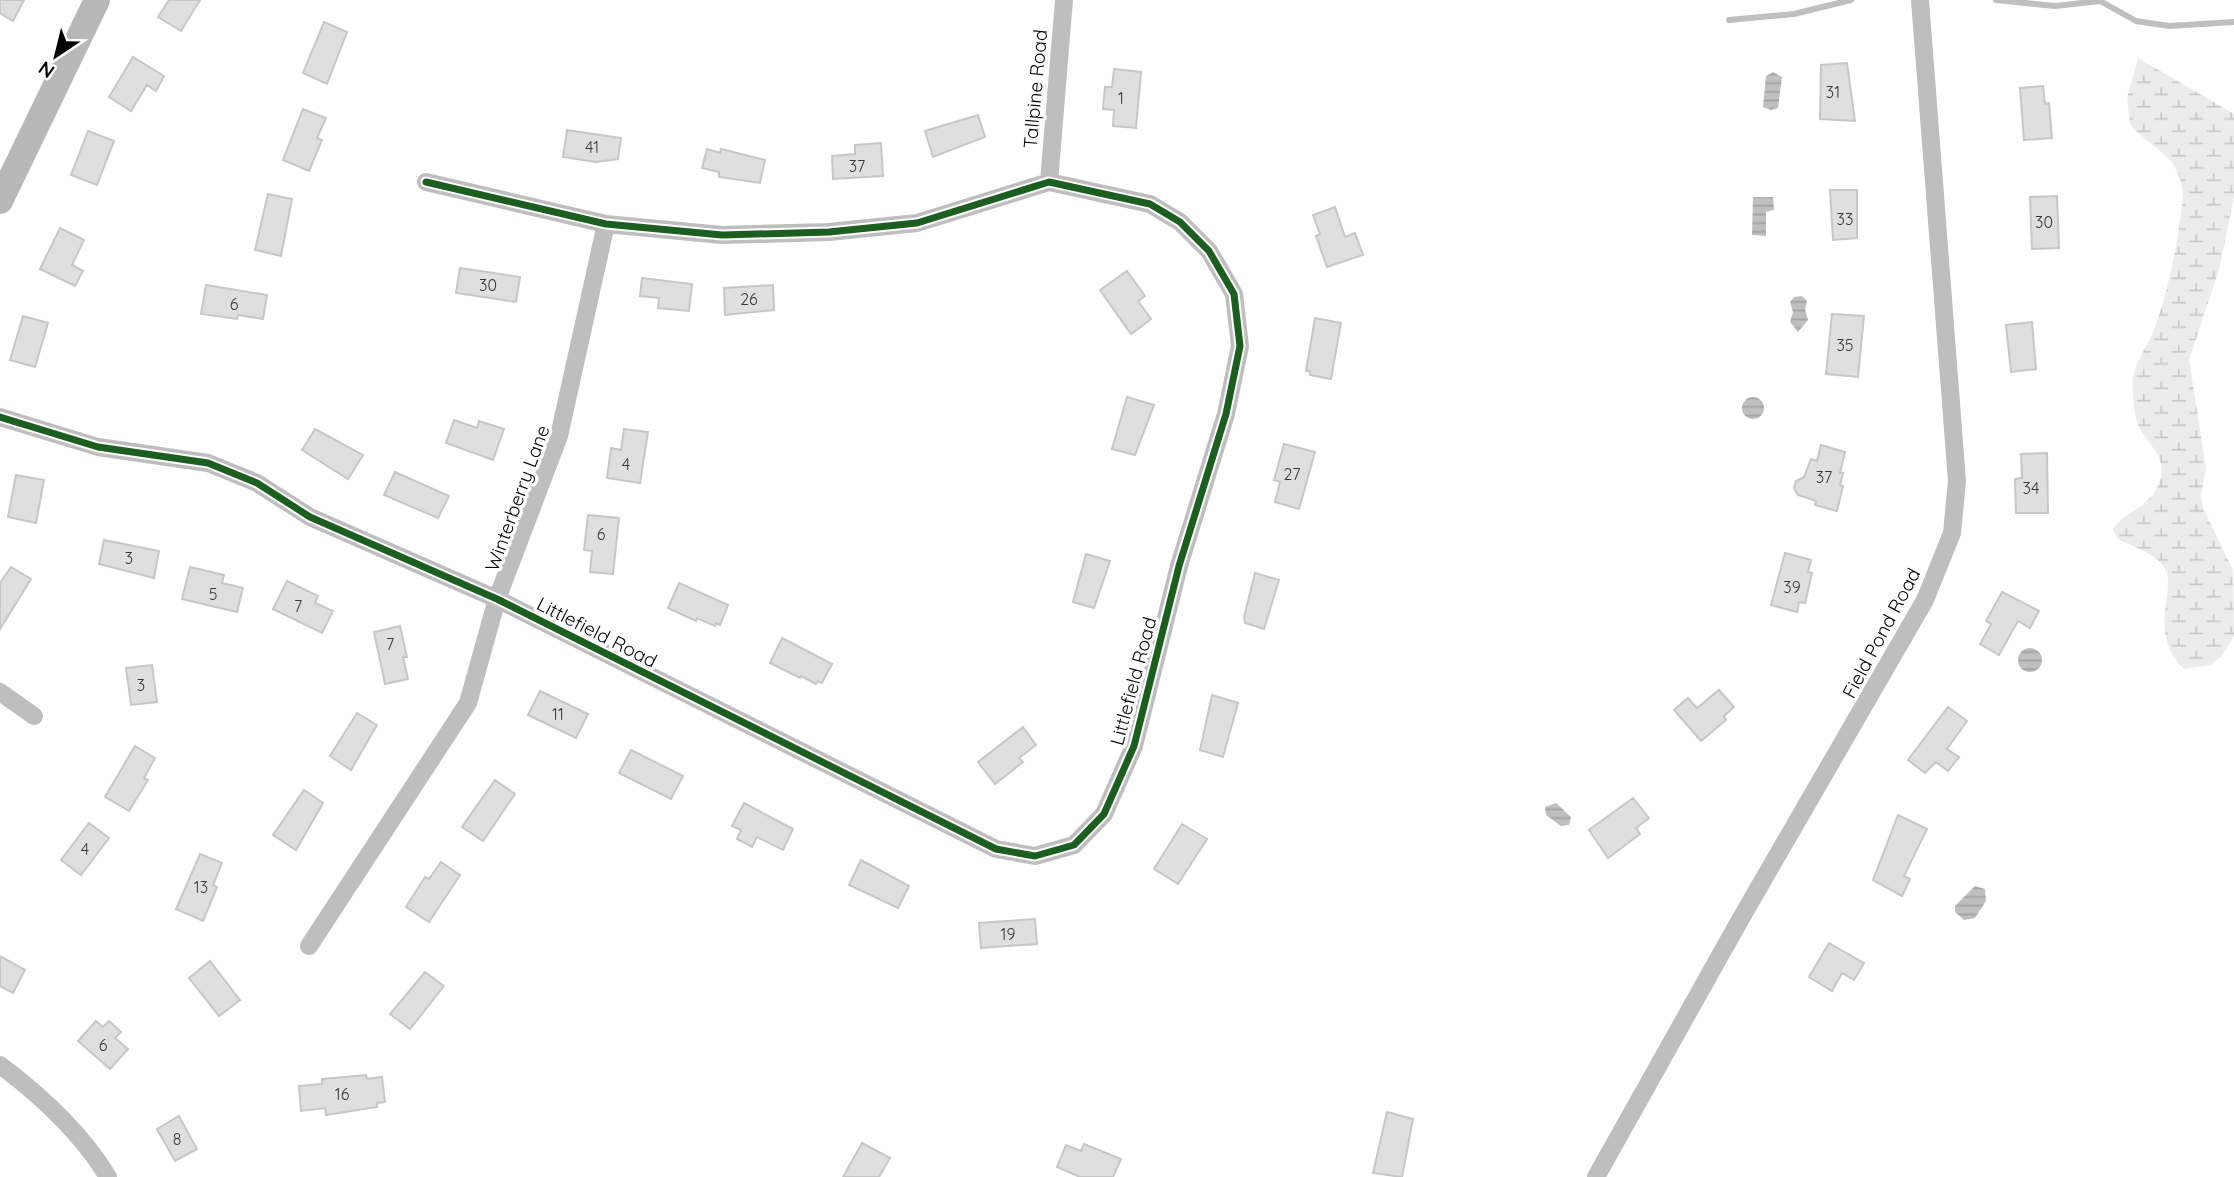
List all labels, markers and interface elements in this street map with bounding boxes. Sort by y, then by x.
north arrow [21,21,91,91]
street label: Tallpine Road [1018,28,1052,150]
text: N [34,56,59,84]
house number: 31 [1826,82,1840,102]
house number: 1 [1118,88,1124,108]
house number: 41 [585,137,599,157]
house number: 37 [849,156,865,176]
house number: 33 [1837,209,1853,229]
house number: 30 [2035,212,2053,232]
house number: 30 [479,275,497,295]
house number: 26 [740,289,758,309]
house number: 6 [230,294,239,314]
house number: 35 [1836,335,1854,355]
street label: Winterberry Lane [479,422,555,574]
house number: 4 [622,454,630,474]
house number: 27 [1284,464,1300,484]
house number: 37 [1816,467,1832,487]
house number: 34 [2023,478,2039,498]
house number: 6 [597,524,606,544]
house number: 3 [125,548,133,568]
street label: Field Pond Road [1837,564,1925,702]
house number: 39 [1783,577,1801,597]
house number: 5 [209,584,217,604]
street label: Littlefield Road [533,591,661,673]
house number: 7 [294,596,302,616]
street label: Littlefield Road [1104,614,1162,748]
house number: 7 [386,634,394,654]
house number: 3 [137,675,145,695]
house number: 11 [552,704,564,724]
house number: 4 [81,839,89,859]
house number: 13 [194,877,208,897]
house number: 19 [1001,924,1015,944]
house number: 6 [99,1035,108,1055]
house number: 16 [335,1084,350,1104]
house number: 8 [173,1129,181,1149]

